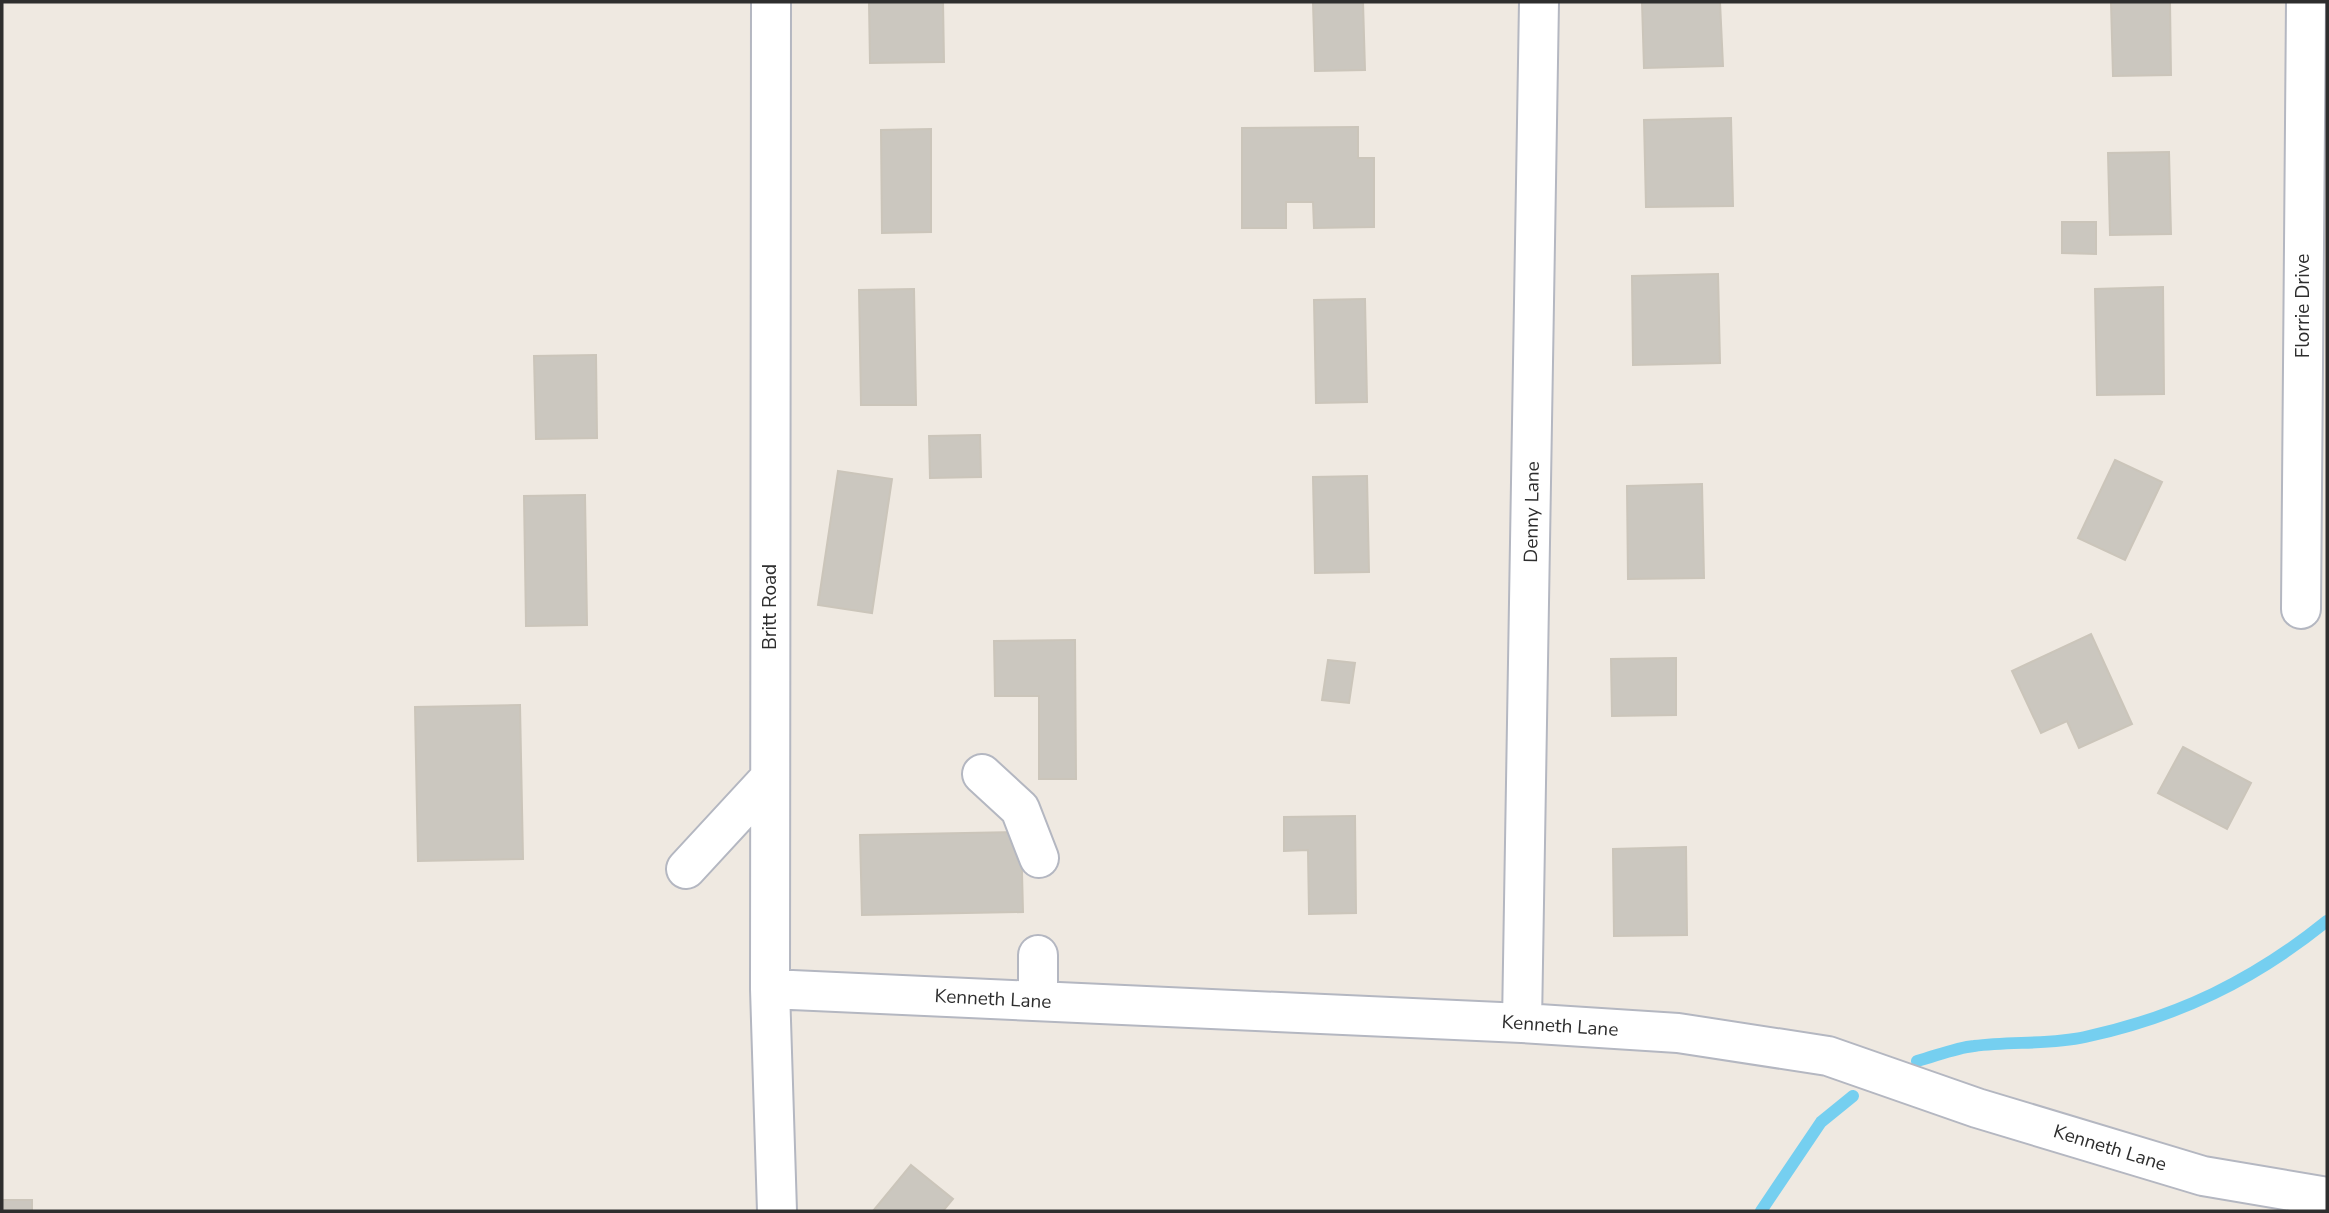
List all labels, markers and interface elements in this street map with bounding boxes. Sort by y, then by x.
street label: Florrie Drive [2290,254,2316,358]
street label: Denny Lane [1518,461,1546,563]
street label: Britt Road [757,564,783,650]
street label: Kenneth Lane [934,983,1052,1015]
street label: Kenneth Lane [1501,1009,1619,1043]
street label: Kenneth Lane [2050,1118,2170,1178]

